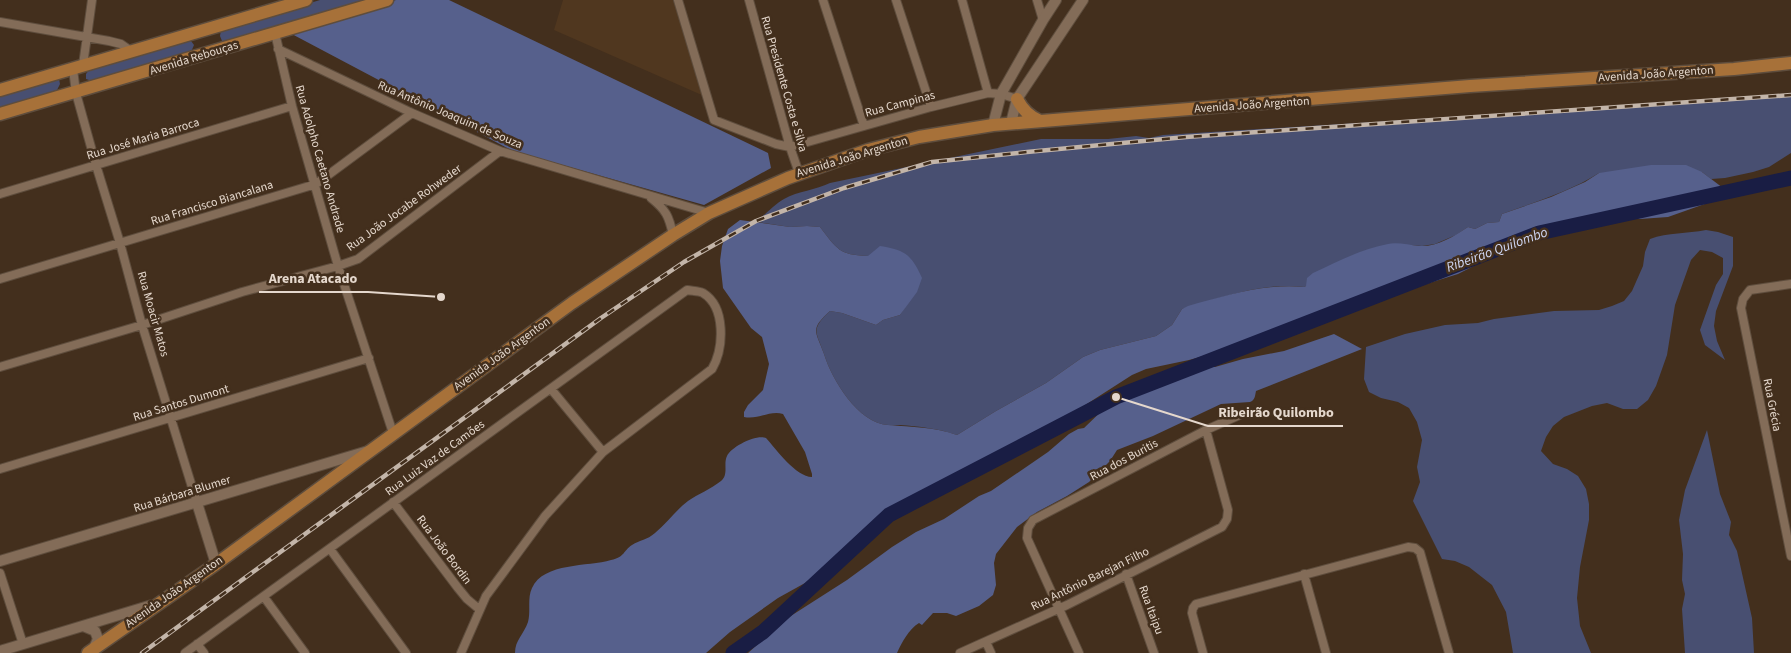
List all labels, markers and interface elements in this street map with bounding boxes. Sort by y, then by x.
street label: Rua Presidente Costa e Silva [756,14,812,154]
street label: Avenida Rebouças [148,37,240,79]
street label: Avenida João Argenton [1598,61,1714,87]
street label: Rua Antônio Joaquim de Souza [375,77,525,153]
street label: Rua Adolpho Caetano Andrade [291,83,349,235]
street label: Rua Campinas [863,86,937,122]
street label: Avenida João Argenton [1194,92,1310,118]
street label: Rua José Maria Barroca [85,114,201,164]
street label: Avenida João Argenton [794,132,910,182]
street label: Rua João Jocabe Rohweder [343,160,466,256]
street label: Rua Francisco Biancalana [149,176,275,230]
water label: Ribeirão Quilombo [1443,222,1551,278]
callout: Arena Atacado [259,263,368,292]
street label: Rua Moacir Matos [133,269,173,359]
text: Arena Atacado [268,269,358,289]
street label: Avenida João Argenton [450,313,554,395]
street label: Rua Grécia [1759,377,1785,433]
street label: Rua Santos Dumont [131,380,231,426]
callout: Ribeirão Quilombo [1208,397,1343,426]
text: Ribeirão Quilombo [1218,403,1334,423]
street label: Rua Luiz Vaz de Camões [382,416,488,500]
street label: Rua dos Buritis [1087,435,1161,485]
street label: Rua Bárbara Blumer [131,471,233,517]
street label: Rua João Bordin [412,512,476,588]
street label: Rua Antônio Barejan Filho [1028,543,1152,615]
street label: Avenida João Argenton [122,552,226,632]
street label: Rua Itaipu [1134,583,1168,637]

